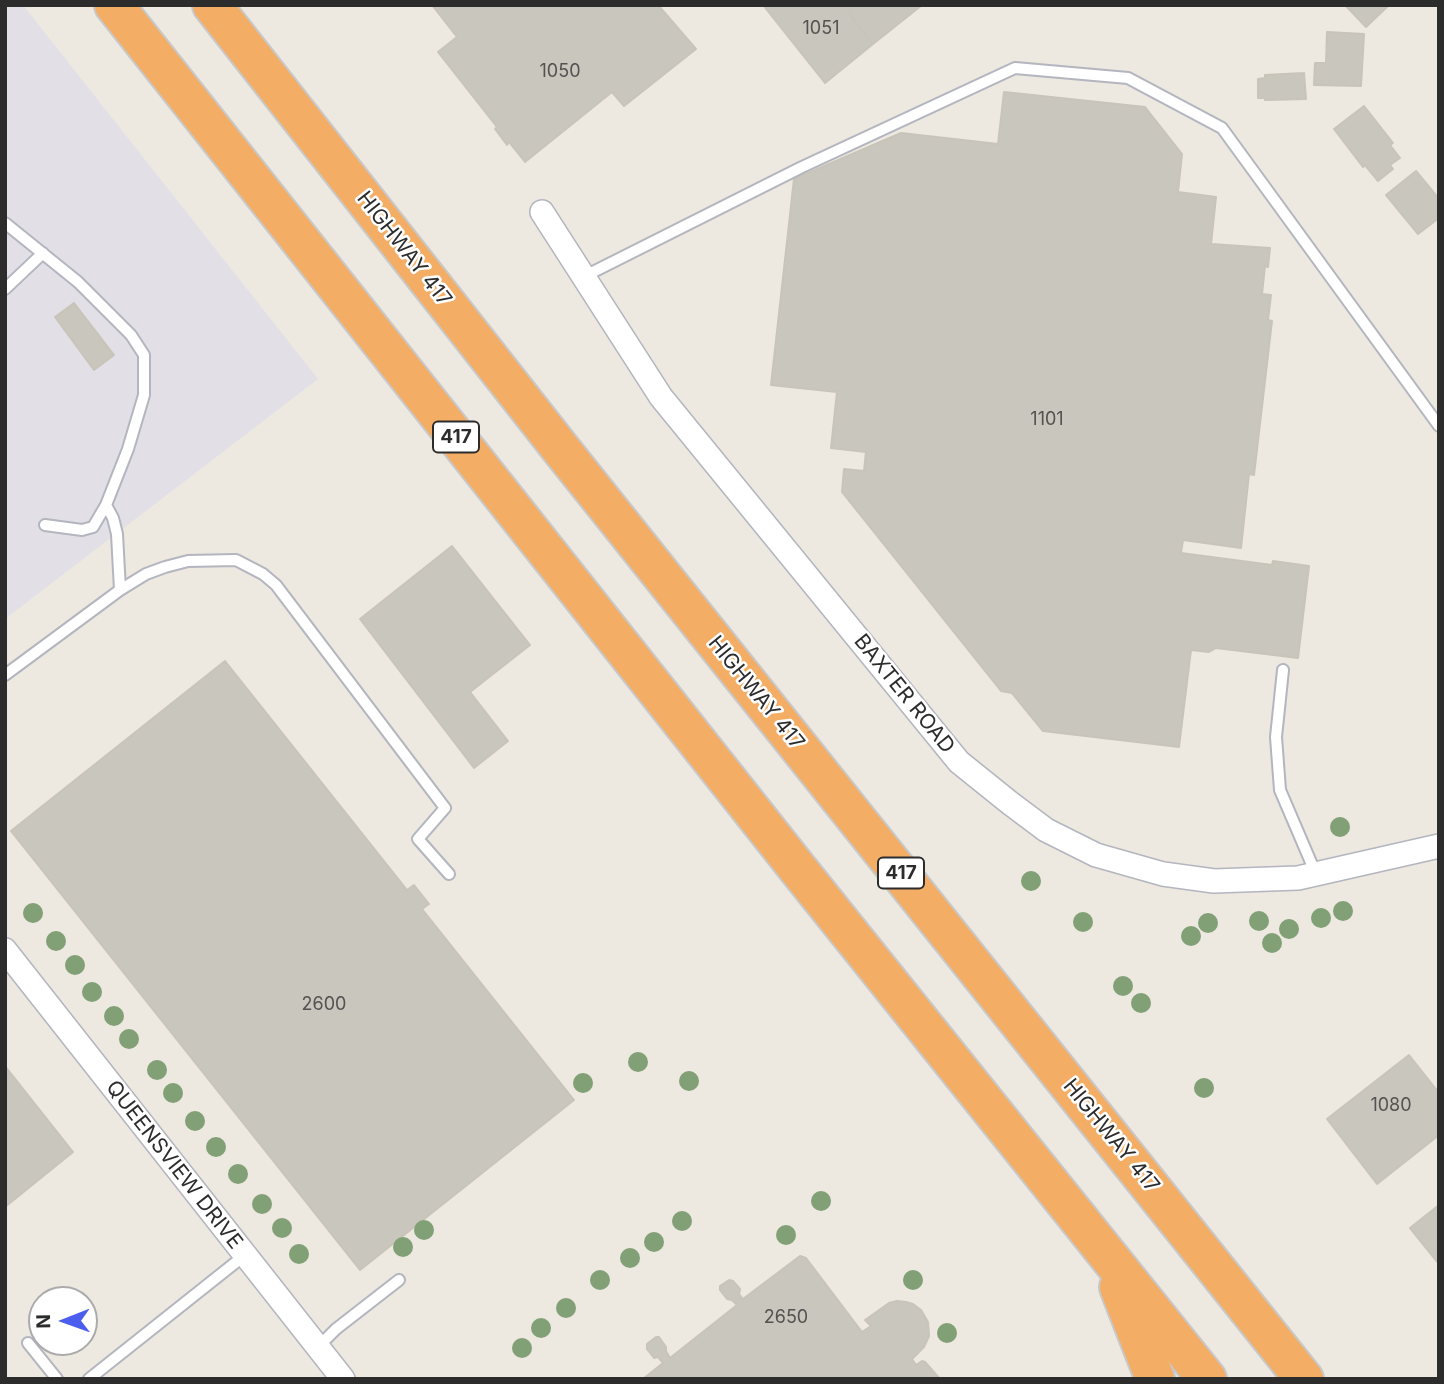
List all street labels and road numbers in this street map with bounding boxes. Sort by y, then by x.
street label: HIGHWAY 417 [351,187,457,311]
road number: 417 [433,422,479,452]
street label: BAXTER ROAD [848,629,960,759]
street label: HIGHWAY 417 [703,631,809,755]
road number: 417 [878,858,924,888]
street label: HIGHWAY 417 [1058,1074,1164,1198]
street label: QUEENSVIEW DRIVE [100,1076,248,1254]

